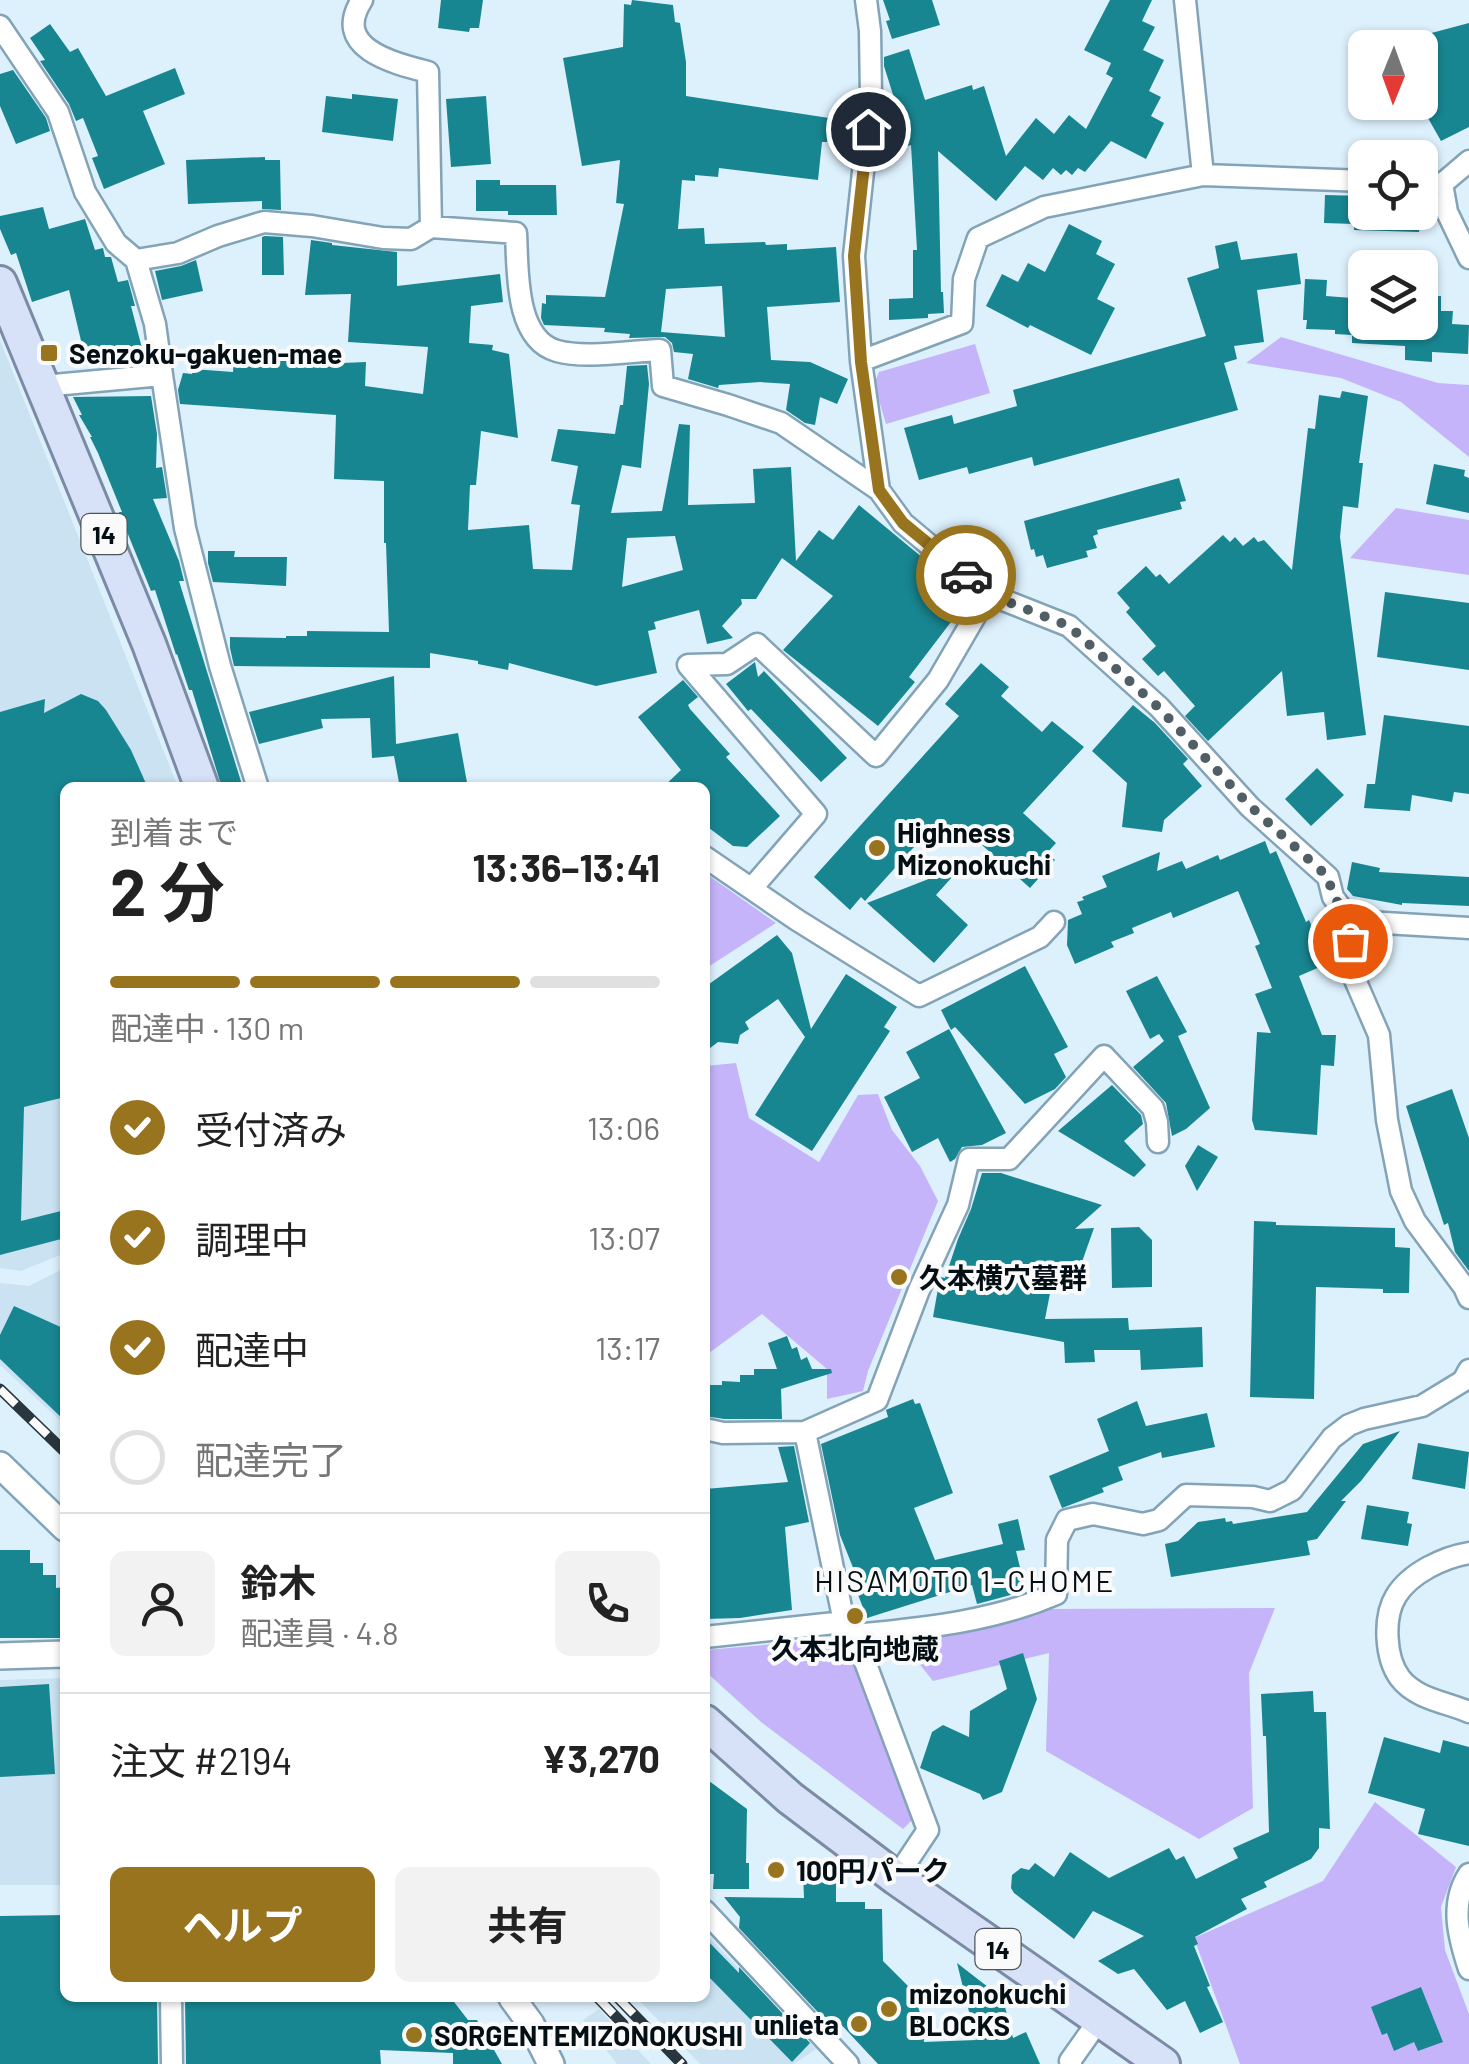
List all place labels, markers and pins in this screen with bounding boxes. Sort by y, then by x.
pin [826,87,911,172]
place label: Senzoku-gakuen-mae [69,336,342,370]
marker: Senzoku-gakuen-mae [38,342,60,364]
place label: Highness Mizonokuchi [897,815,1051,881]
marker: Highness Mizonokuchi [866,837,888,859]
pin [1308,899,1393,984]
place label: 久本横穴墓群 [919,1260,1087,1294]
marker: 久本横穴墓群 [888,1266,910,1288]
marker: 久本北向地蔵 [844,1605,866,1627]
place label: 久本北向地蔵 [771,1631,939,1665]
place label: 100円パーク [796,1853,950,1887]
marker: 100円パーク [765,1859,787,1881]
place label: mizonokuchi BLOCKS [909,1976,1067,2042]
marker: mizonokuchi BLOCKS [878,1998,900,2020]
place label: unlieta [754,2007,839,2041]
marker: unlieta [848,2013,870,2035]
place label: SORGENTEMIZONOKUSHI [434,2018,743,2052]
marker: SORGENTEMIZONOKUSHI [403,2024,425,2046]

